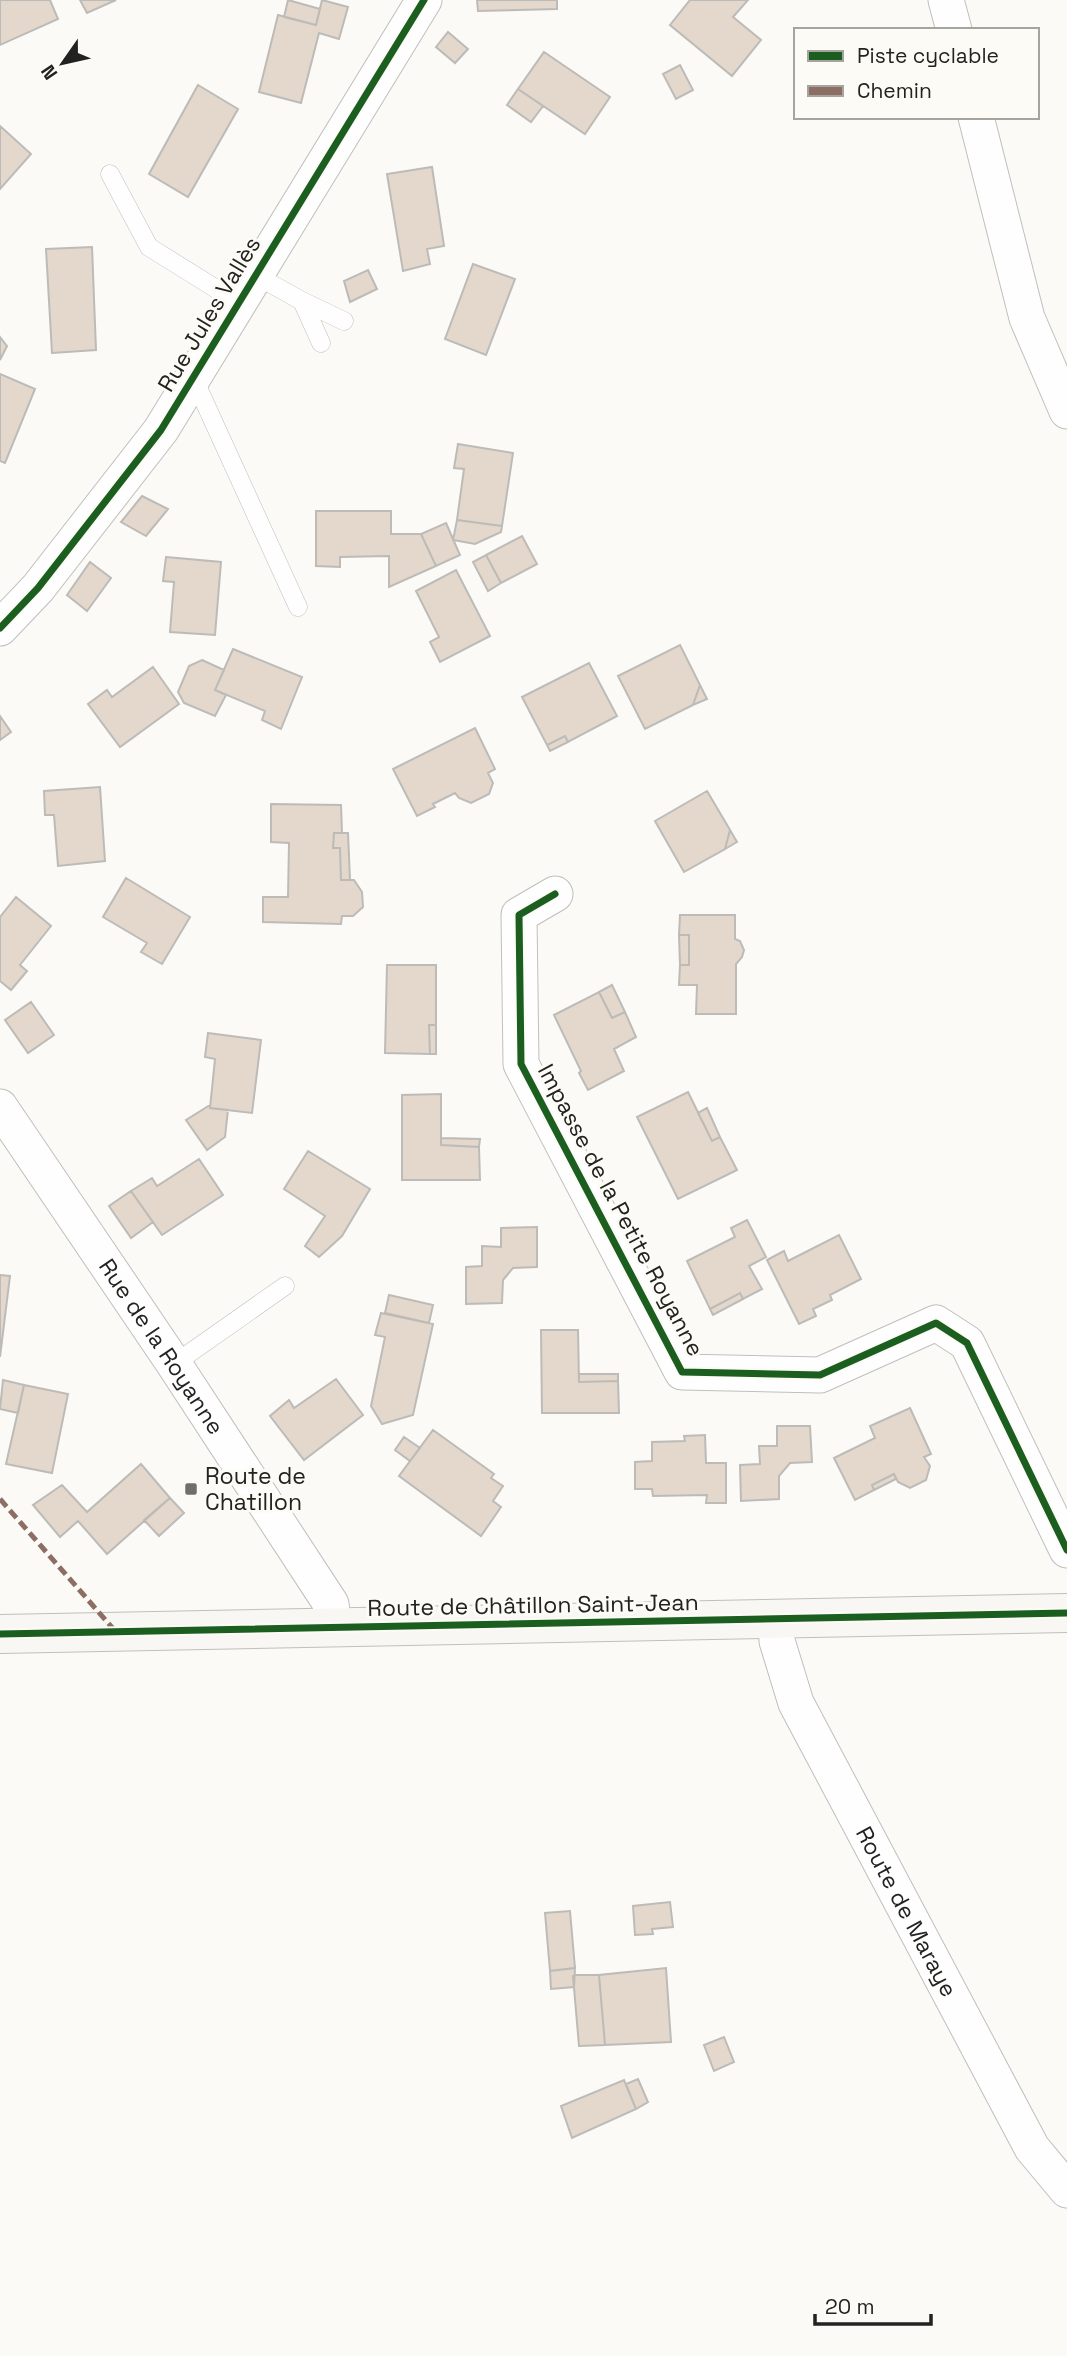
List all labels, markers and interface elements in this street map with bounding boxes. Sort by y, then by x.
north arrow [28,28,98,98]
legend [794,28,1039,119]
text: Piste cyclable [857,42,999,69]
text: N [35,60,63,84]
text: Chemin [857,77,932,104]
street label: Rue Jules Vallès [151,231,267,397]
street label: Impasse de la Petite Royanne [531,1059,711,1361]
street label: Rue de la Royanne [92,1253,231,1440]
place label: Route de Chatillon [205,1461,306,1517]
marker: Route de Chatillon [183,1481,199,1497]
street label: Route de Châtillon Saint-Jean [367,1587,699,1623]
street label: Route de Maraye [849,1821,964,2002]
scale bar [815,2282,930,2326]
text: 20 m [825,2293,875,2320]

